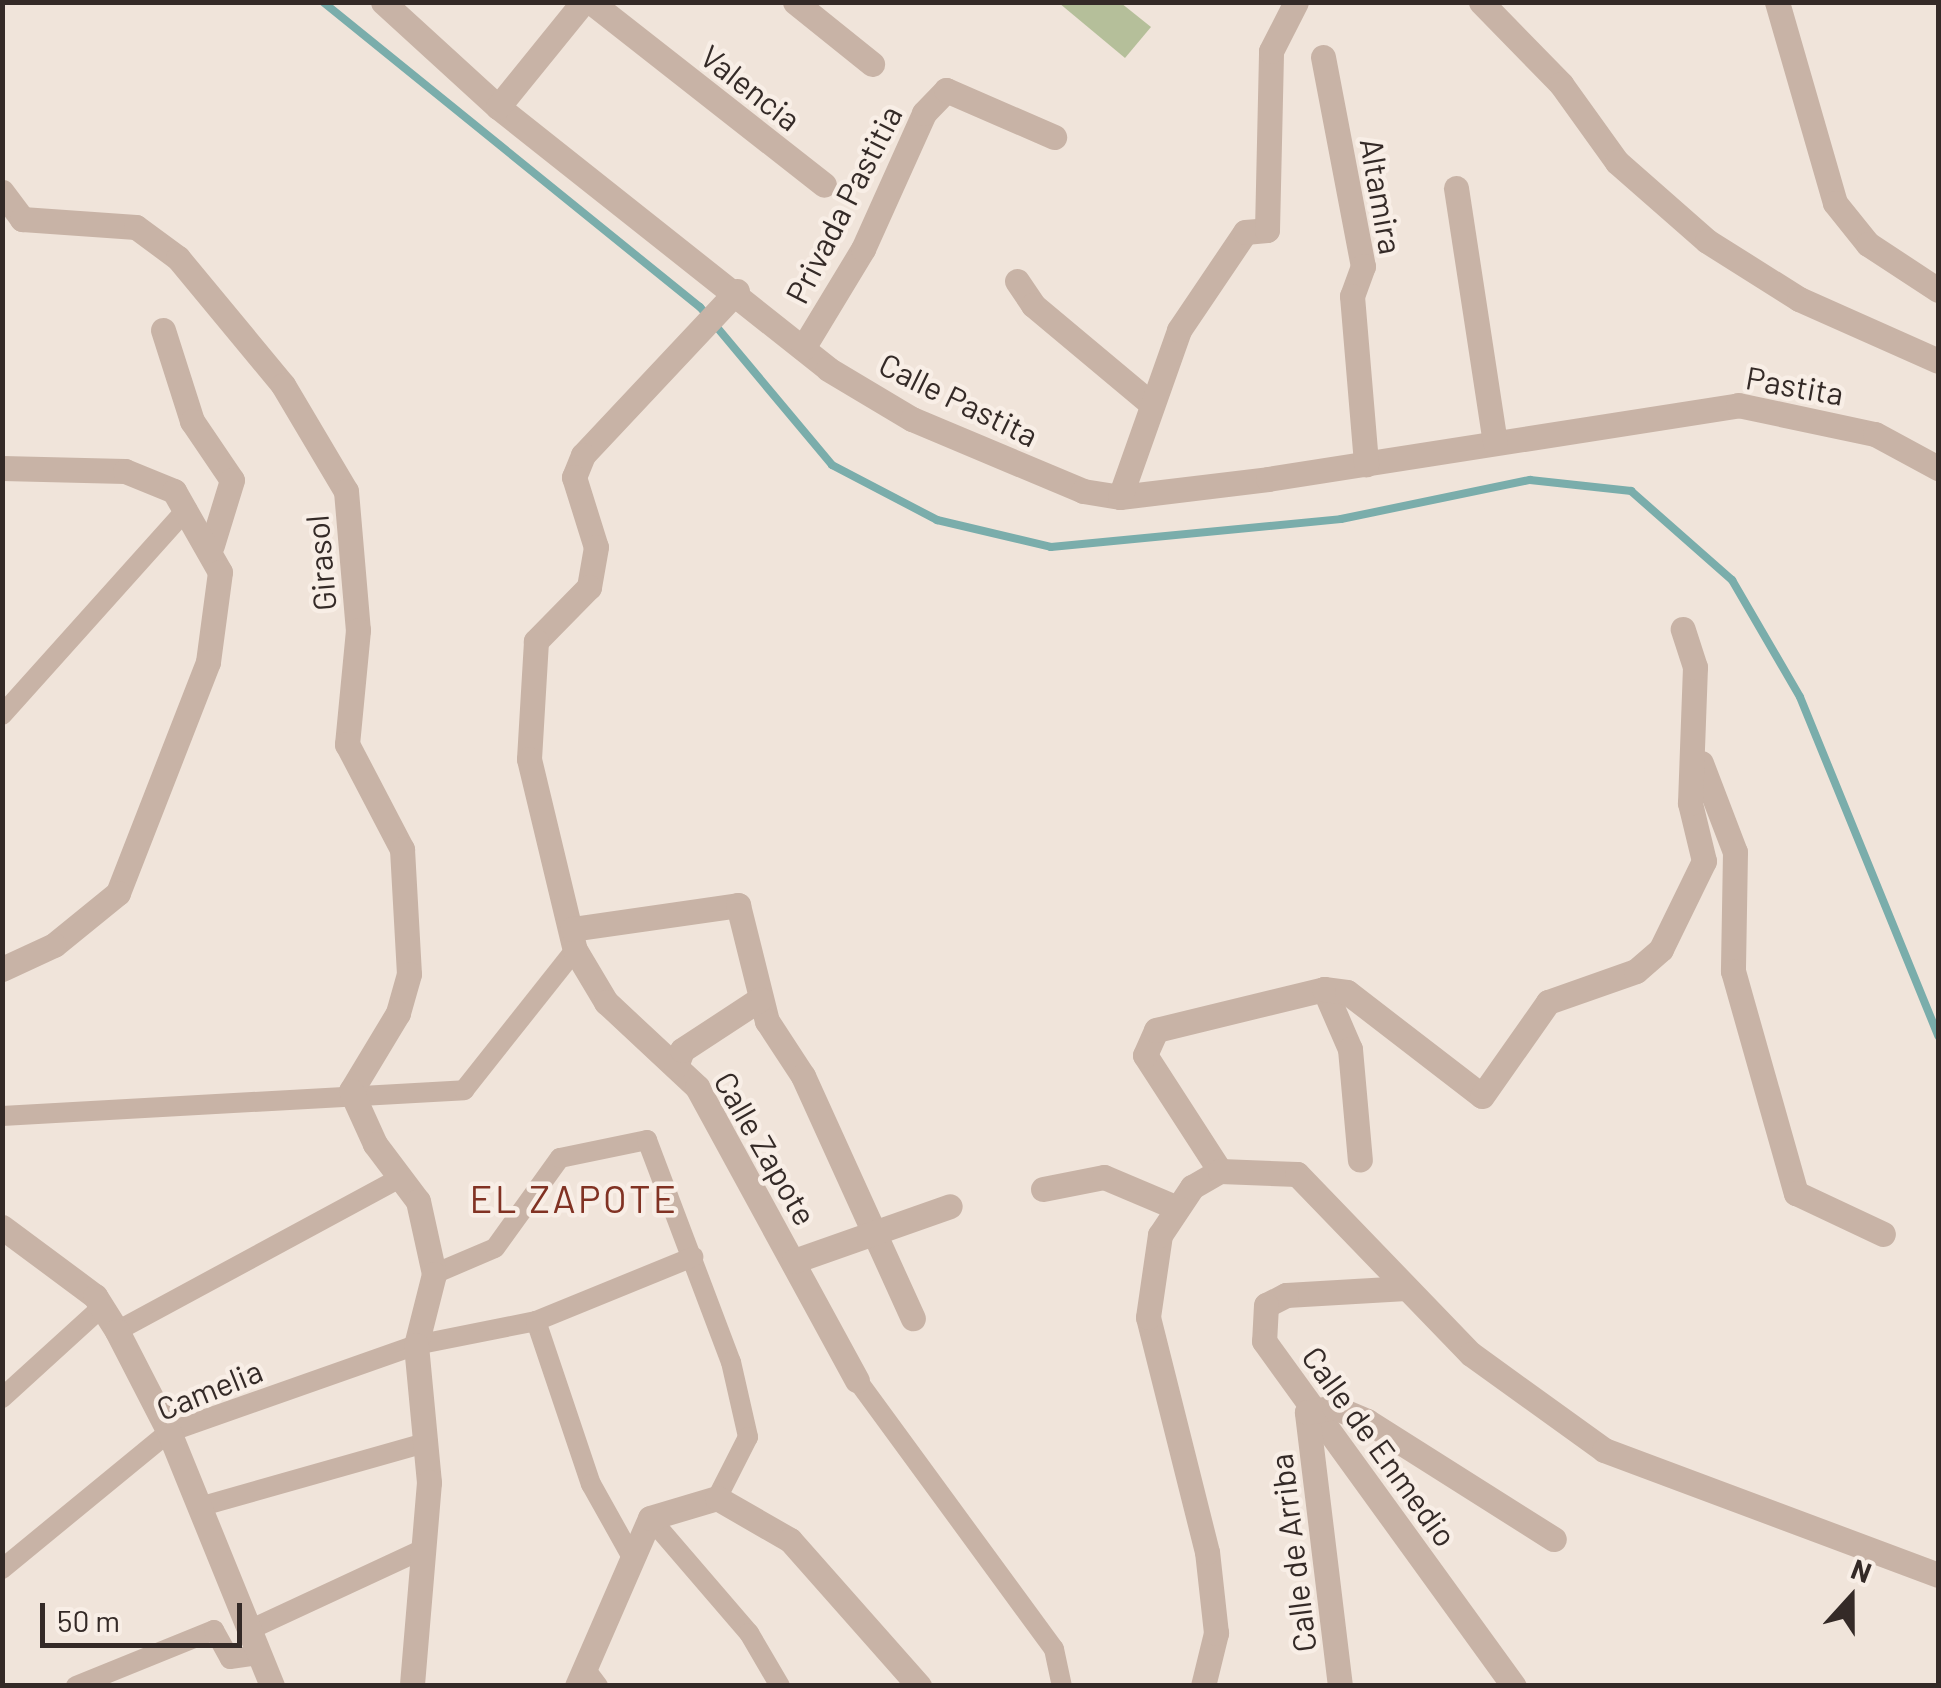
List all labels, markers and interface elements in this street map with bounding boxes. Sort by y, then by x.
street label: Valencia [693,36,809,138]
street label: Privada Pastitia [777,99,909,309]
street label: Altamira [1353,135,1411,257]
street label: Calle Pastita [873,344,1045,454]
street label: Pastita [1743,358,1847,412]
street label: Girasol [297,514,343,612]
street label: Calle Zapote [707,1065,825,1231]
district label: EL ZAPOTE [469,1176,679,1222]
street label: Calle de Enmedio [1295,1339,1465,1553]
street label: Camelia [150,1350,268,1428]
street label: Calle de Arriba [1261,1452,1323,1654]
north arrow [1801,1548,1901,1648]
text: N [1847,1551,1877,1589]
scale bar [45,1583,248,1645]
text: 50 m [57,1602,120,1638]

